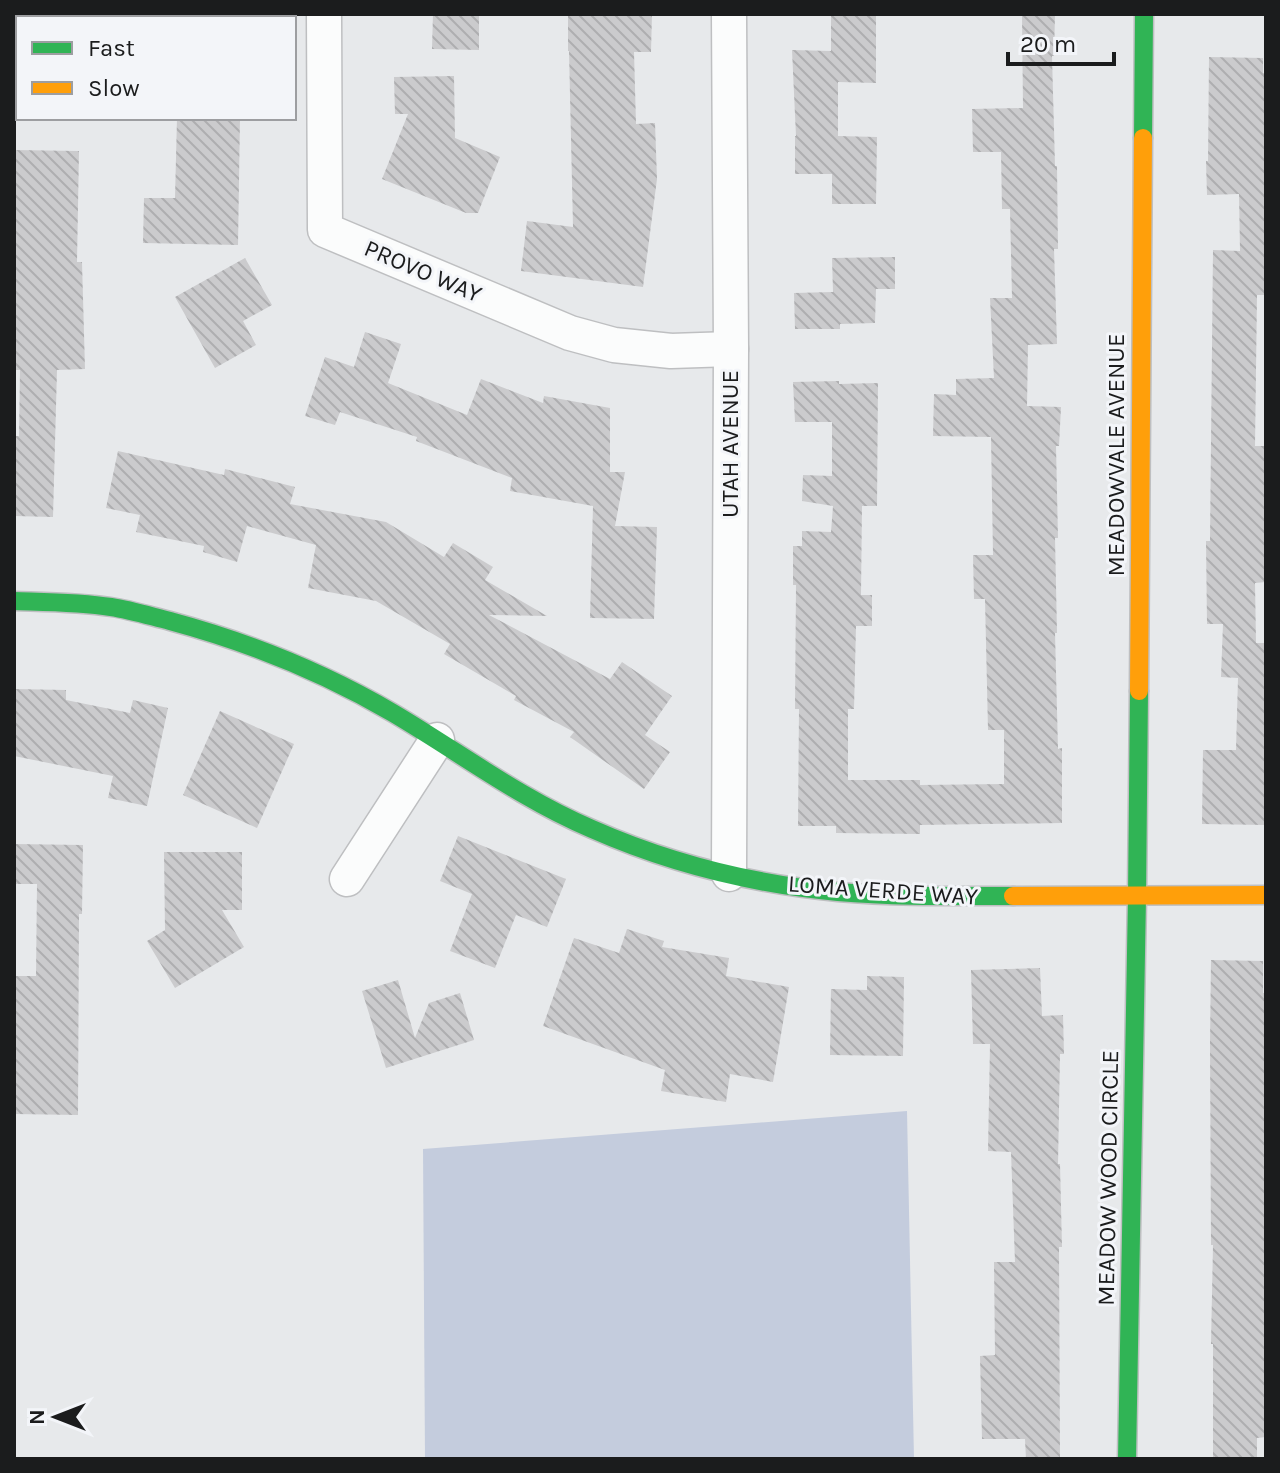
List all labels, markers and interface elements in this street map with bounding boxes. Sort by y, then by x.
legend [16,16,296,120]
scale bar [1008,16,1114,66]
text: 20 m [1020,30,1076,58]
text: Fast [88,34,135,62]
text: Slow [88,74,140,102]
street label: PROVO WAY [360,234,486,308]
street label: MEADOWVALE AVENUE [1102,333,1130,577]
street label: UTAH AVENUE [716,370,744,518]
street label: LOMA VERDE WAY [787,869,979,911]
street label: MEADOW WOOD CIRCLE [1092,1050,1124,1306]
north arrow [16,1377,96,1457]
text: N [24,1409,50,1425]

